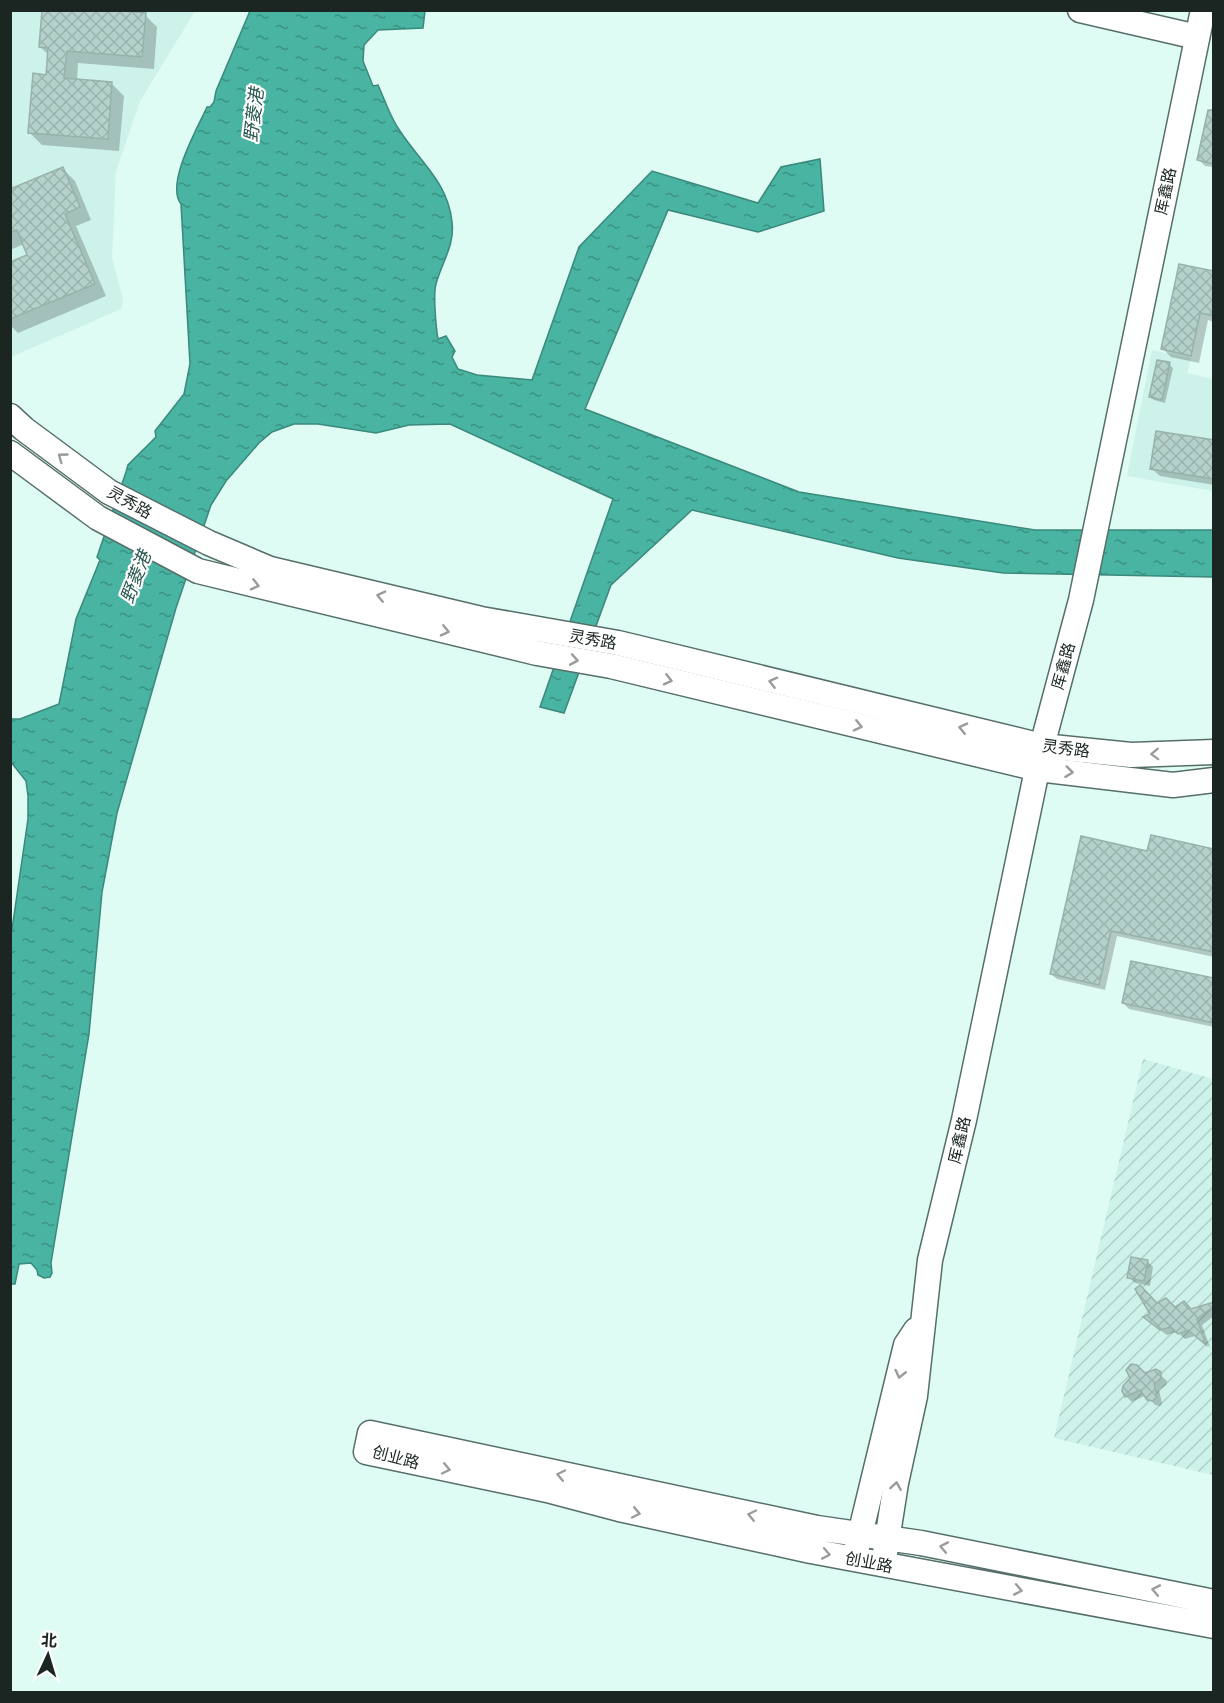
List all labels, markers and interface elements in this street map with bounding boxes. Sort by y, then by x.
water label: 野菱港 [240,84,269,143]
street label: 厍鑫路 [1151,166,1181,217]
one-way arrow [58,454,69,465]
street label: 灵秀路 [104,482,155,523]
water label: 野菱港 [116,545,157,606]
one-way arrow [250,577,260,590]
one-way arrow [376,590,386,603]
one-way arrow [439,623,449,636]
street label: 灵秀路 [567,626,618,654]
street label: 厍鑫路 [1048,640,1080,692]
one-way arrow [569,653,579,665]
one-way arrow [663,673,673,686]
one-way arrow [768,676,778,689]
one-way arrow [853,718,863,731]
one-way arrow [958,722,968,735]
street label: 灵秀路 [1041,736,1091,762]
one-way arrow [1151,748,1160,761]
one-way arrow [1064,766,1073,778]
street label: 厍鑫路 [945,1115,975,1166]
one-way arrow [894,1368,907,1378]
street label: 创业路 [370,1442,422,1474]
one-way arrow [440,1461,450,1474]
one-way arrow [557,1469,567,1482]
one-way arrow [889,1482,902,1492]
one-way arrow [630,1506,640,1519]
one-way arrow [748,1509,758,1522]
one-way arrow [940,1542,950,1555]
one-way arrow [821,1547,831,1560]
street label: 创业路 [843,1549,894,1577]
one-way arrow [1013,1583,1023,1596]
one-way arrow [1151,1584,1161,1597]
north arrow [18,1625,78,1685]
text: 北 [40,1630,58,1652]

